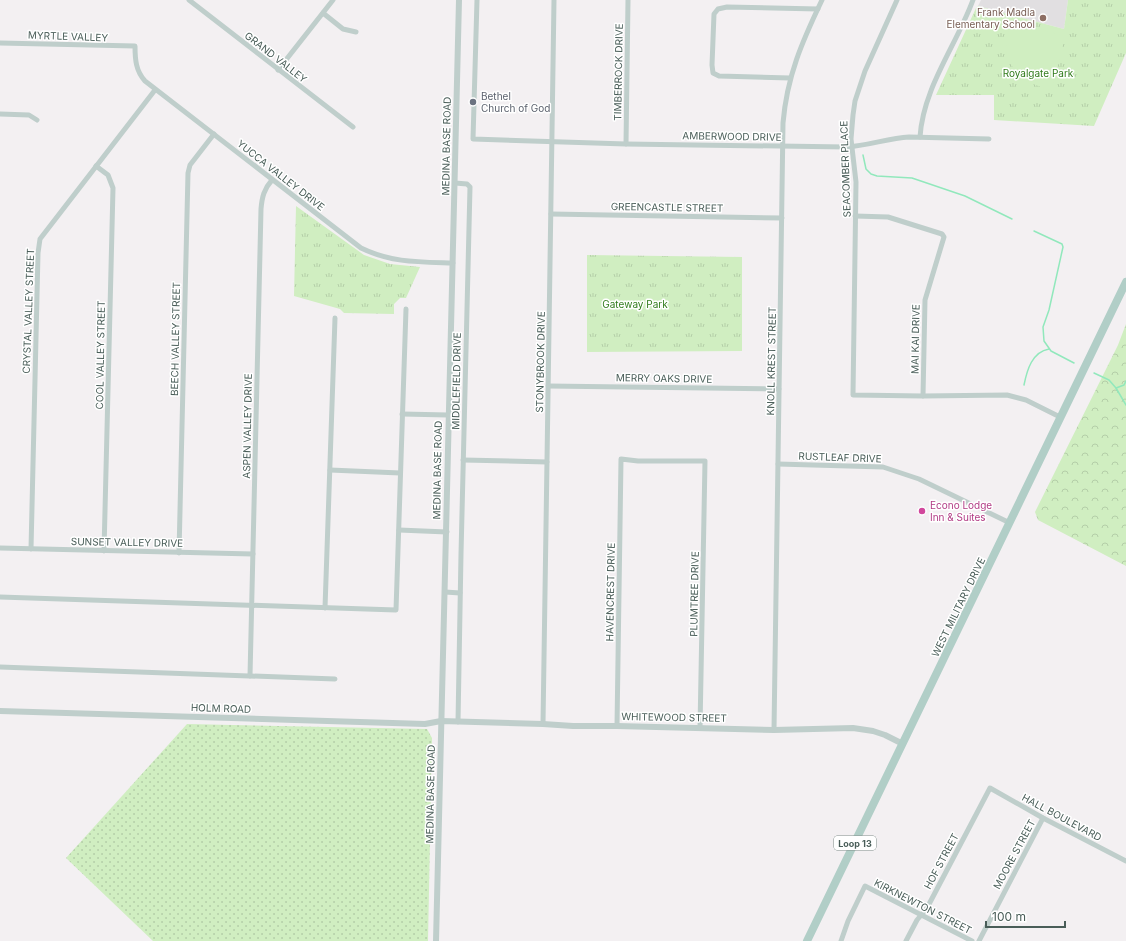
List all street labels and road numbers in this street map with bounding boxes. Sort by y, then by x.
street label: TIMBERROCK DRIVE [611,23,625,121]
street label: MYRTLE VALLEY [28,29,109,43]
street label: GRAND VALLEY [243,29,310,85]
street label: MEDINA BASE ROAD [439,97,453,195]
street label: SEACOMBER PLACE [837,120,853,218]
street label: AMBERWOOD DRIVE [682,129,782,143]
street label: YUCCA VALLEY DRIVE [235,137,327,213]
street label: GREENCASTLE STREET [611,200,723,214]
street label: CRYSTAL VALLEY STREET [20,248,36,374]
street label: BEECH VALLEY STREET [168,282,182,396]
street label: COOL VALLEY STREET [93,300,107,410]
street label: MAI KAI DRIVE [908,304,922,374]
street label: KNOLL KREST STREET [764,307,778,415]
street label: STONYBROOK DRIVE [533,311,547,413]
street label: MIDDLEFIELD DRIVE [449,332,463,430]
street label: MERRY OAKS DRIVE [616,371,712,385]
street label: ASPEN VALLEY DRIVE [240,373,254,479]
street label: MEDINA BASE ROAD [430,421,444,519]
street label: RUSTLEAF DRIVE [798,450,882,464]
street label: SUNSET VALLEY DRIVE [71,535,183,549]
street label: HAVENCREST DRIVE [603,543,617,641]
street label: PLUMTREE DRIVE [687,551,701,637]
street label: WEST MILITARY DRIVE [929,555,987,659]
street label: HOLM ROAD [191,701,251,715]
street label: WHITEWOOD STREET [621,710,727,724]
street label: MEDINA BASE ROAD [423,745,437,843]
street label: HALL BOULEVARD [1020,791,1104,843]
street label: MOORE STREET [991,817,1037,891]
street label: HOF STREET [921,831,961,891]
road number: Loop 13 [834,836,876,850]
street label: KIRKNEWTON STREET [872,876,974,936]

